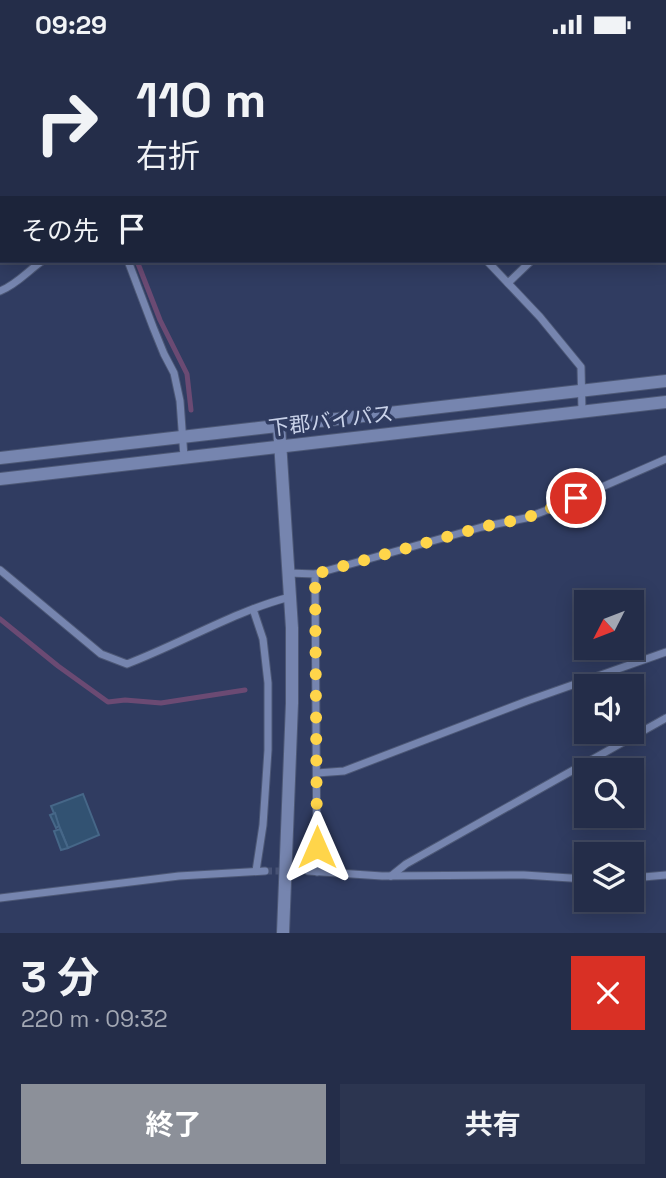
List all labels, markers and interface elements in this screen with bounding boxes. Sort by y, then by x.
text: 09:29 [35,8,107,42]
text: 110 m [136,69,266,131]
icon: right [21,77,112,168]
text: 右折 [136,136,200,176]
icon: arrive [113,210,151,248]
text: その先 [21,214,99,248]
street label: 下郡バイパス [267,399,395,442]
pin [546,468,606,528]
icon: arrive [557,479,595,517]
north arrow [574,590,644,660]
map controls [574,590,644,912]
button: sound [574,674,644,744]
button: search [574,758,644,828]
position arrow [280,810,354,884]
button: layers [574,842,644,912]
text: 3 分 [21,951,99,1004]
button: close [571,956,645,1030]
text: 220 m · 09:32 [21,1004,168,1034]
button: 終了 [21,1084,326,1164]
button: 共有 [340,1084,645,1164]

